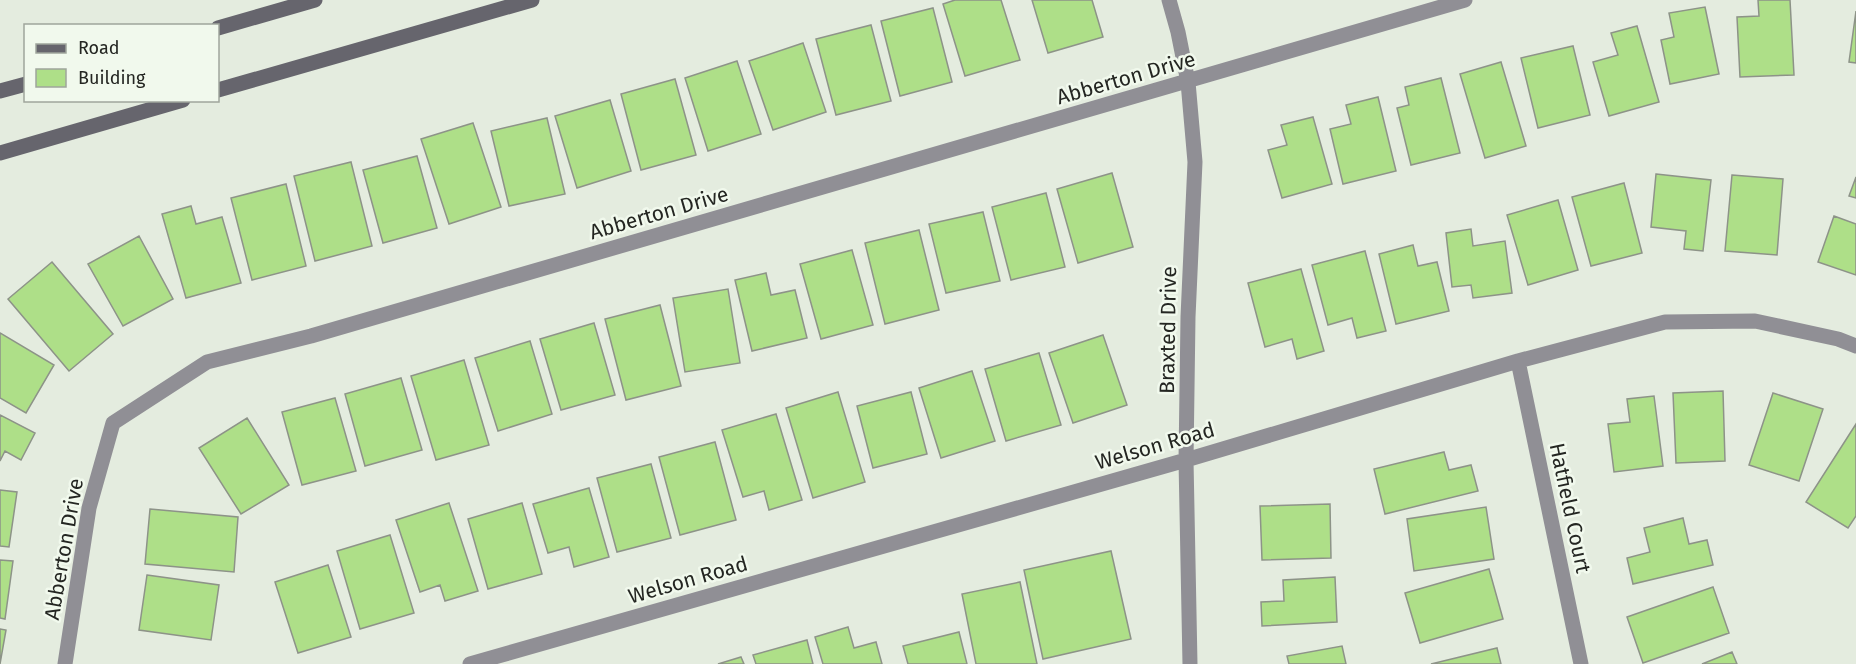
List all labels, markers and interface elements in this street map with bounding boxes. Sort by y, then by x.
legend [24,24,219,102]
text: Road [78,37,120,59]
street label: Abberton Drive [1054,46,1198,110]
text: Building [78,67,146,89]
street label: Abberton Drive [587,181,731,245]
street label: Braxted Drive [1154,266,1182,394]
street label: Welson Road [1092,417,1218,475]
street label: Hatfield Court [1544,440,1597,576]
street label: Abberton Drive [39,476,89,622]
street label: Welson Road [625,551,751,609]

